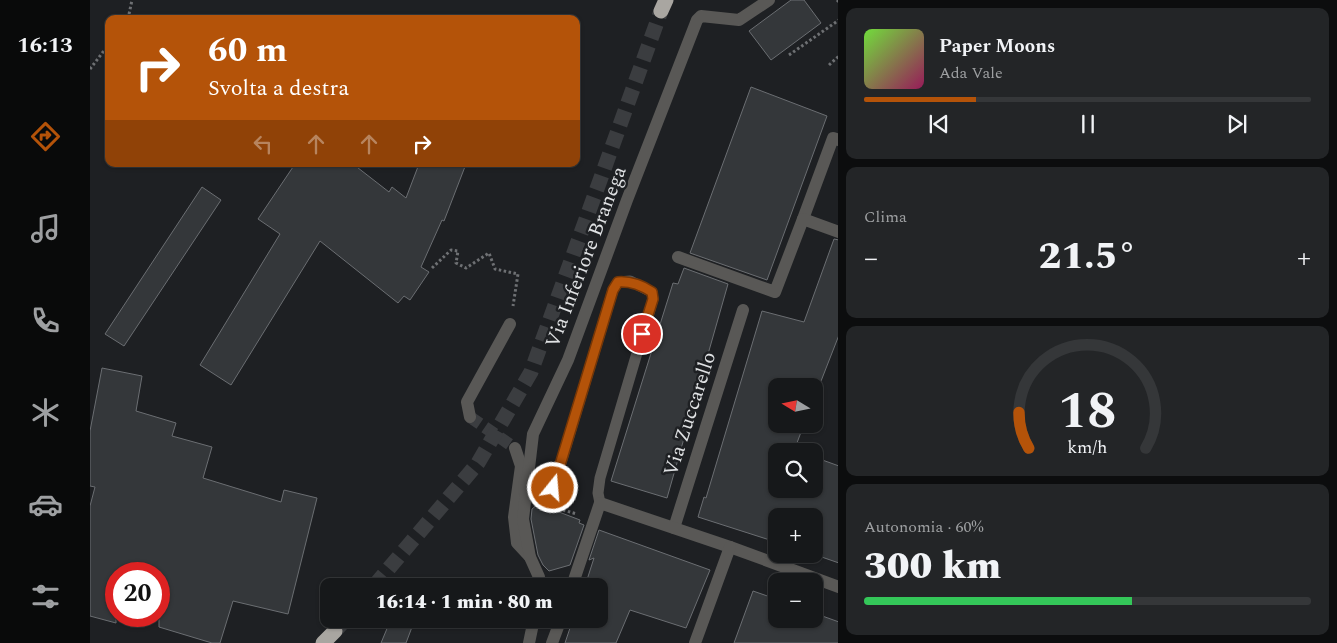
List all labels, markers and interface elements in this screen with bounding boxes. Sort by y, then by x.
text: 60 m [208,24,288,77]
text: 16:13 [17,29,73,62]
text: Paper Moons [939,32,1055,61]
icon: right [125,35,190,100]
text: Ada Vale [939,61,1003,85]
text: Svolta a destra [208,72,349,105]
icon: previous [925,110,953,138]
icon: pause [1074,110,1102,138]
icon: next [1223,110,1251,138]
icon: directions [28,119,63,154]
icon: left [249,130,277,158]
icon: ahead [302,130,330,158]
icon: ahead [355,130,383,158]
icon: right [408,130,436,158]
street label: Via Inferiore Branega [538,162,635,352]
text: Clima [864,205,907,229]
icon: music [28,211,63,246]
text: 21.5° [1038,228,1137,286]
text: − [864,237,878,280]
text: + [1297,237,1311,280]
icon: phone [28,303,63,338]
pin [621,313,663,355]
icon: arrive [628,320,656,348]
street label: Via Zuccarello [656,348,724,480]
text: 18 [1058,372,1117,451]
north arrow [768,378,822,432]
map controls [768,378,823,628]
icon: climate [28,395,63,430]
text: km/h [1067,434,1108,461]
button: search [768,443,823,498]
position arrow [526,461,578,513]
icon: car [28,487,63,522]
button: + [768,508,823,563]
text: Autonomia · 60% [864,515,983,539]
text: 300 km [864,538,1001,596]
speed limit sign: 20 [105,562,170,627]
button: − [768,573,823,628]
icon: filters [28,579,63,614]
text: 16:14 · 1 min · 80 m [375,588,553,617]

